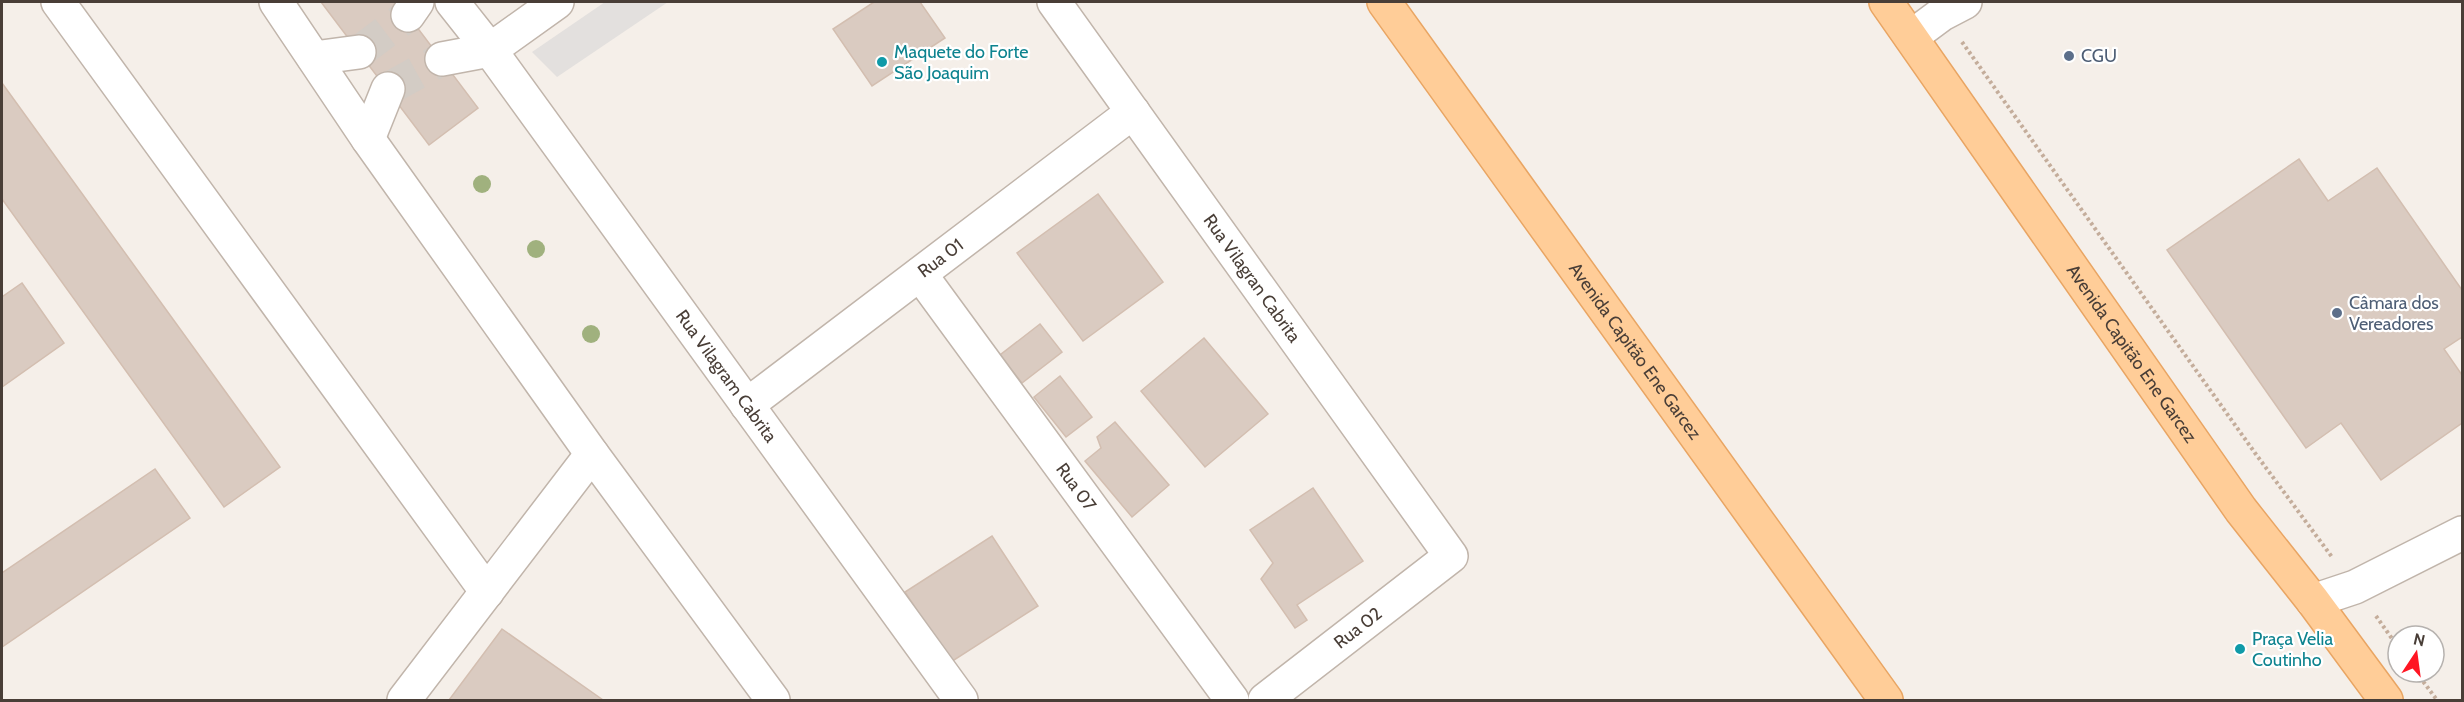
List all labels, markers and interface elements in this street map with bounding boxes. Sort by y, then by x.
place label: Maquete do Forte São Joaquim [894,41,1028,84]
place label: CGU [2081,45,2117,67]
marker: CGU [2062,49,2076,63]
marker: Maquete do Forte São Joaquim [875,55,889,69]
street label: Rua Vilagran Cabrita [1199,210,1306,347]
street label: Rua 01 [913,234,968,282]
street label: Avenida Capitão Ene Garcez [1564,258,1706,444]
street label: Avenida Capitão Ene Garcez [2062,260,2202,447]
place label: Câmara dos Vereadores [2349,292,2439,335]
street label: Rua Vilagram Cabrita [671,306,782,447]
marker: Câmara dos Vereadores [2330,306,2344,320]
street label: Rua 07 [1051,459,1101,515]
street label: Rua 02 [1330,602,1386,654]
north arrow [2386,624,2446,684]
place label: Praça Velia Coutinho [2252,628,2333,671]
text: N [2412,629,2427,650]
marker: Praça Velia Coutinho [2233,642,2247,656]

